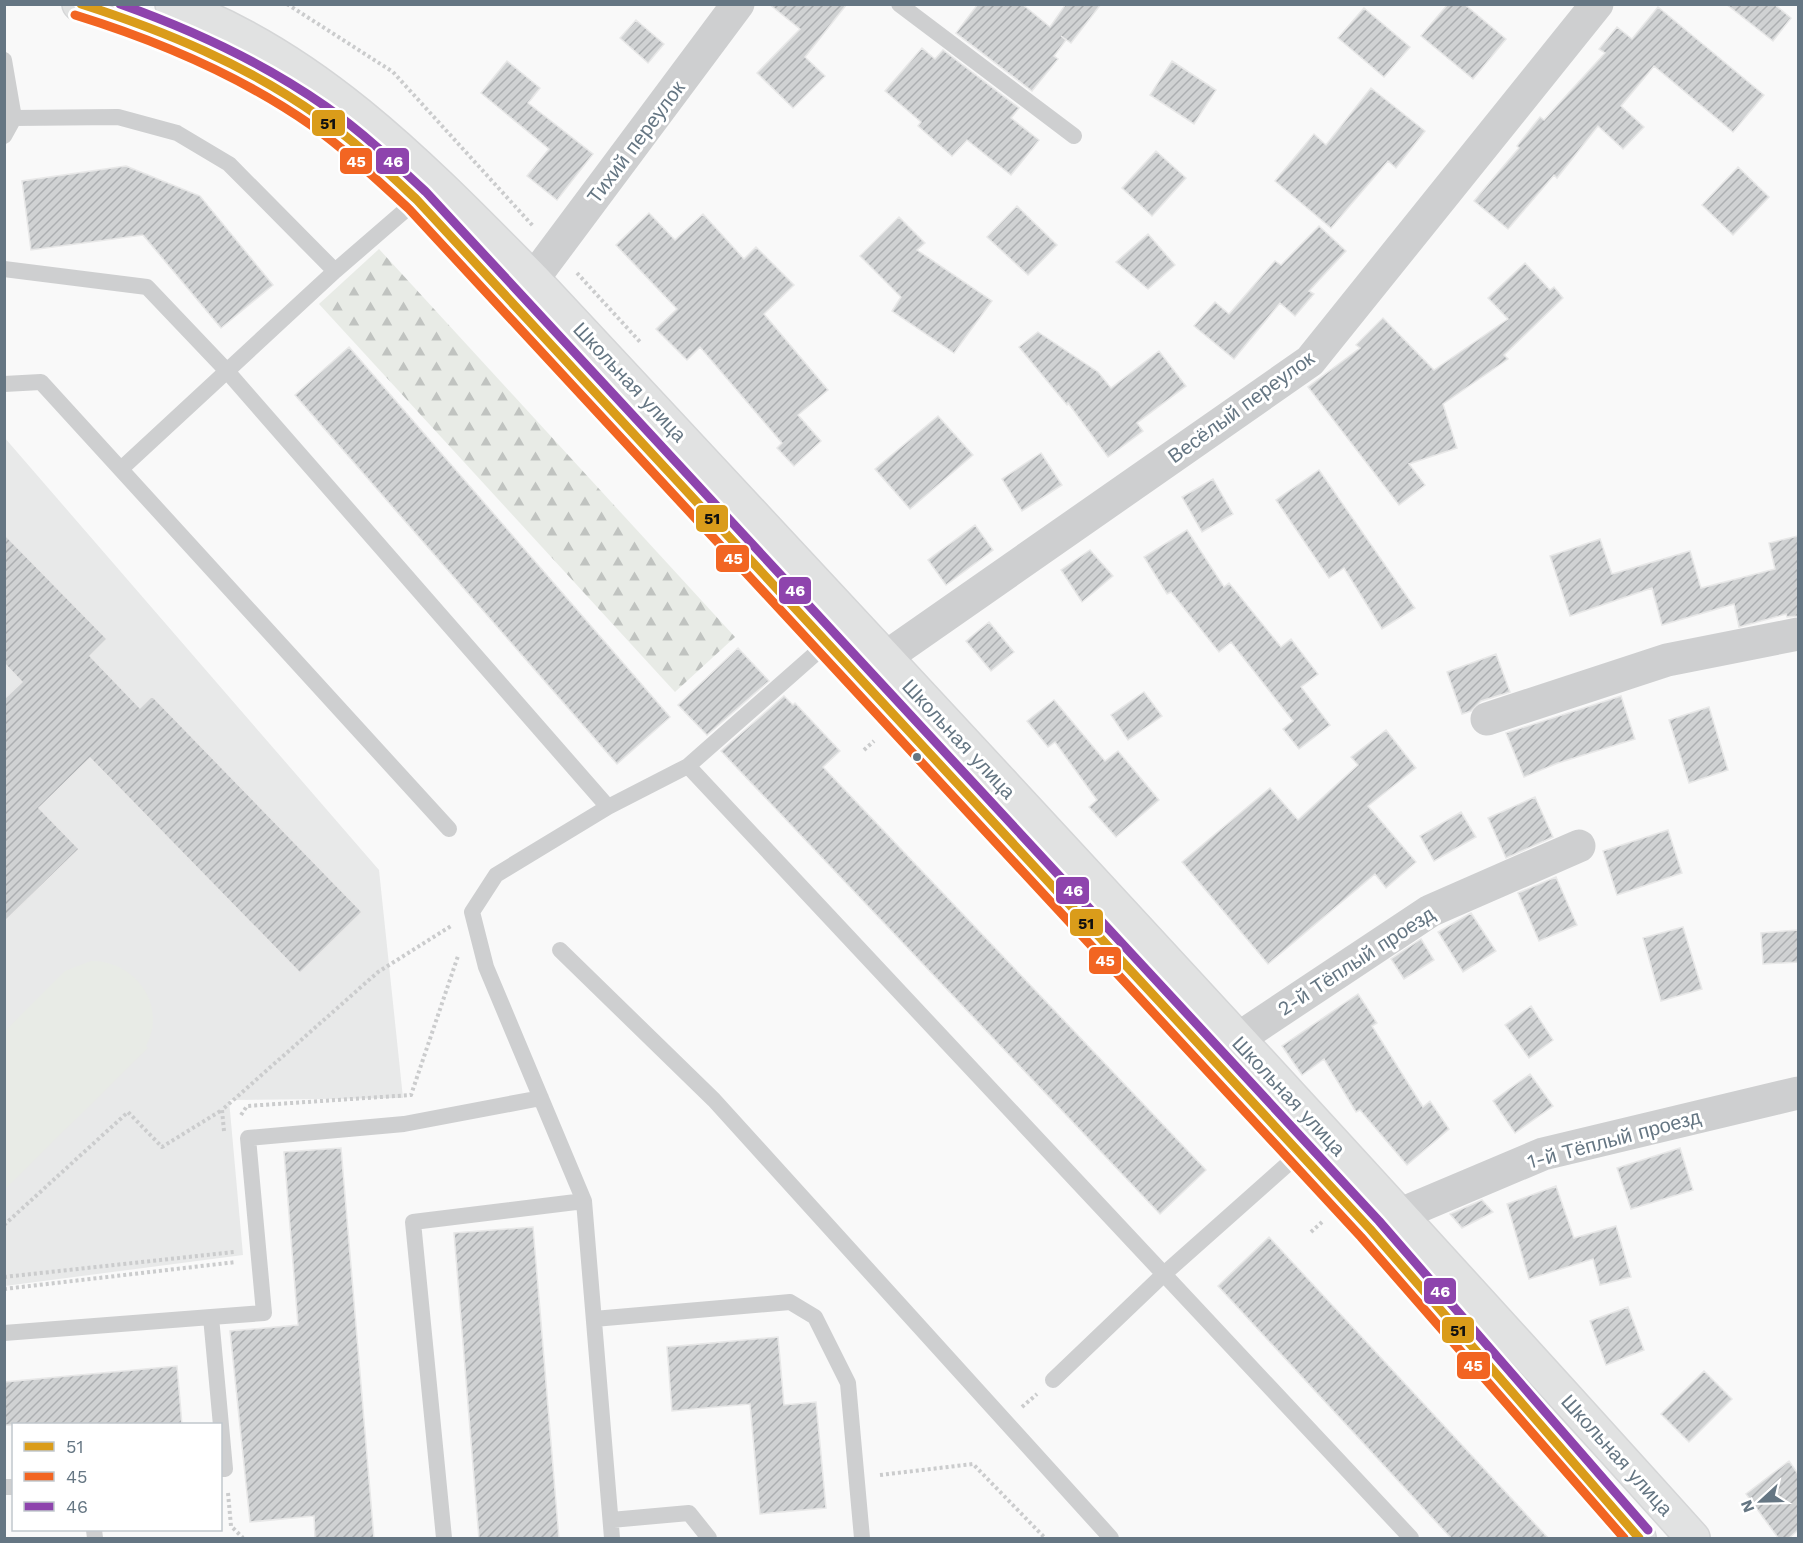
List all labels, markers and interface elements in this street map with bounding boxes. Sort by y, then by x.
street label: Тихий переулок [582,76,690,208]
line badge: 51 [311,109,346,137]
text: 51 [320,114,336,133]
line badge: 45 [339,147,373,175]
line badge: 46 [375,147,410,175]
text: 45 [346,152,366,171]
text: 46 [383,152,403,171]
street label: Школьная улица [568,317,692,447]
street label: Весёлый переулок [1163,346,1319,468]
line badge: 51 [695,504,729,533]
text: 51 [704,509,720,528]
line badge: 45 [715,544,750,573]
text: 45 [723,549,743,568]
line badge: 46 [778,576,812,605]
text: 46 [785,581,805,600]
street label: Школьная улица [897,674,1021,804]
unlabelled marker [911,751,923,763]
line badge: 46 [1055,876,1090,905]
text: 46 [1063,881,1083,900]
street label: 2-й Тёплый проезд [1273,901,1439,1021]
line badge: 51 [1069,908,1104,937]
text: 51 [1078,914,1094,933]
line badge: 45 [1088,946,1122,975]
text: 45 [1095,951,1115,970]
street label: Школьная улица [1227,1031,1351,1161]
street label: 1-й Тёплый проезд [1525,1104,1704,1174]
line badge: 46 [1423,1277,1457,1305]
text: 46 [1430,1282,1450,1301]
line badge: 51 [1441,1316,1475,1344]
text: 51 [1450,1321,1466,1340]
line badge: 45 [1456,1351,1491,1380]
text: 45 [1463,1356,1483,1375]
street label: Школьная улица [1556,1389,1678,1521]
legend [12,1423,222,1531]
text: 51 [66,1436,84,1457]
text: 45 [66,1466,87,1487]
north arrow [1731,1471,1791,1531]
text: 46 [66,1496,88,1517]
text: N [1737,1497,1759,1515]

